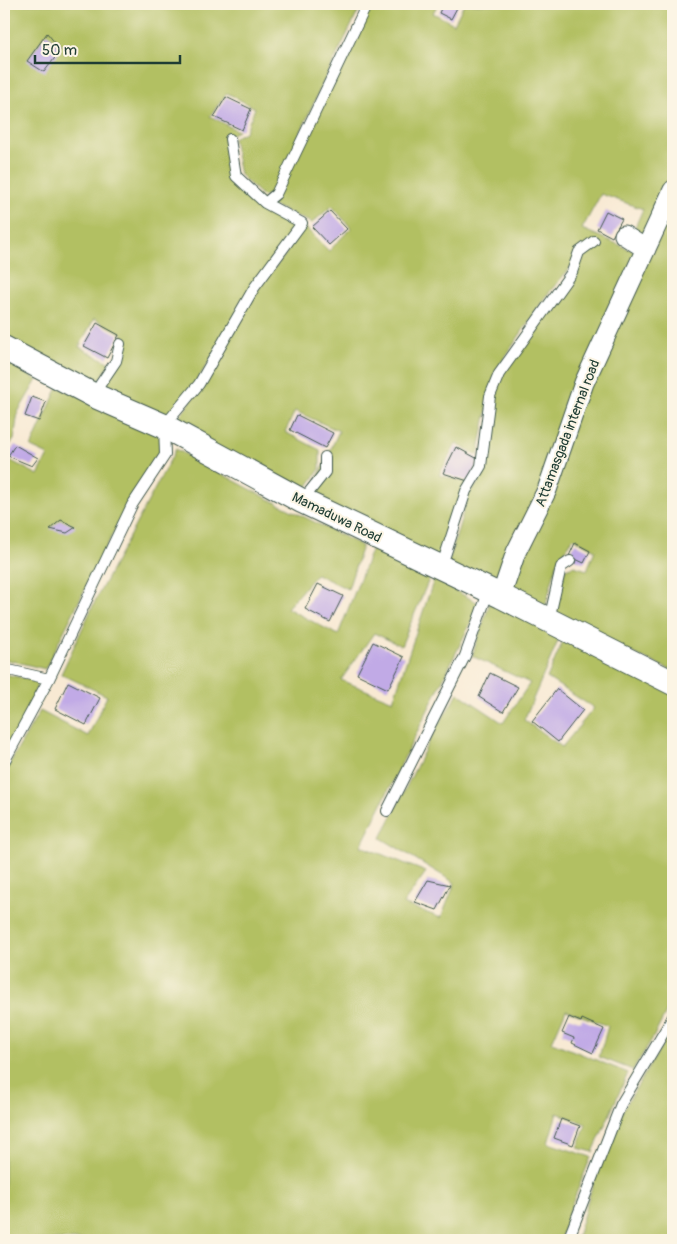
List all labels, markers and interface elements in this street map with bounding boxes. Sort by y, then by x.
scale bar [35,32,180,64]
text: 50 m [42,41,77,60]
street label: Attamasgada internal road [532,357,603,509]
street label: Mamaduwa Road [289,488,384,547]

